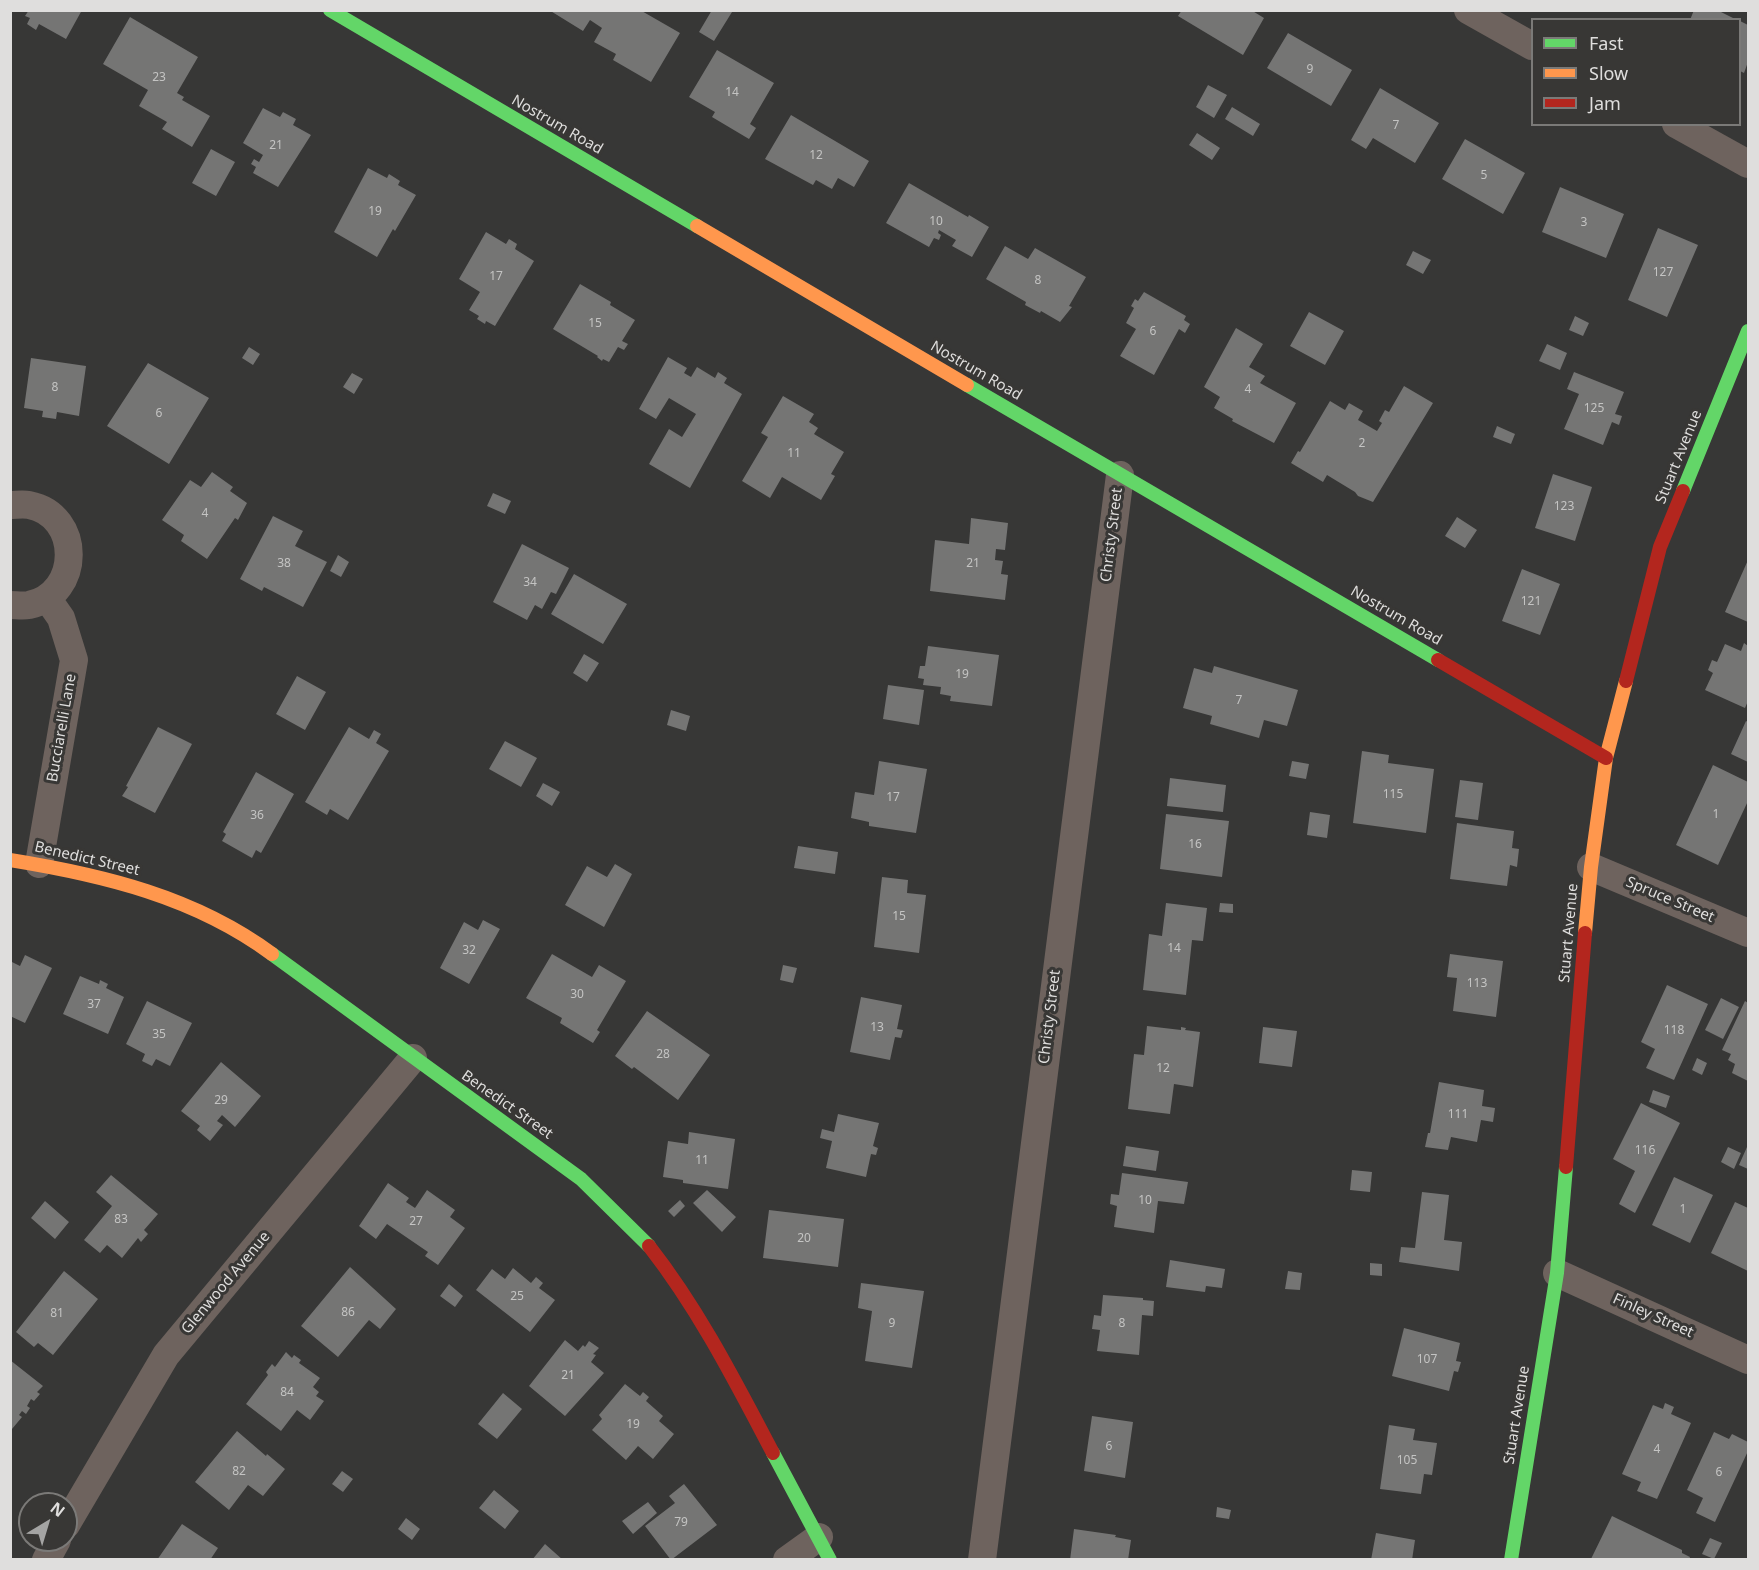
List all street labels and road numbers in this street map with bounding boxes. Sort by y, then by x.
street label: Nostrum Road [508,92,606,158]
street label: Nostrum Road [927,338,1025,404]
street label: Stuart Avenue [1652,407,1706,507]
street label: Christy Street [1097,487,1127,583]
street label: Nostrum Road [1347,583,1445,649]
street label: Bucciarelli Lane [44,672,80,784]
street label: Benedict Street [33,838,141,880]
street label: Spruce Street [1623,873,1717,927]
street label: Stuart Avenue [1556,883,1582,983]
street label: Christy Street [1035,969,1065,1065]
street label: Benedict Street [458,1067,556,1143]
street label: Glenwood Avenue [178,1228,274,1338]
street label: Finley Street [1610,1290,1696,1342]
street label: Stuart Avenue [1500,1364,1534,1466]

